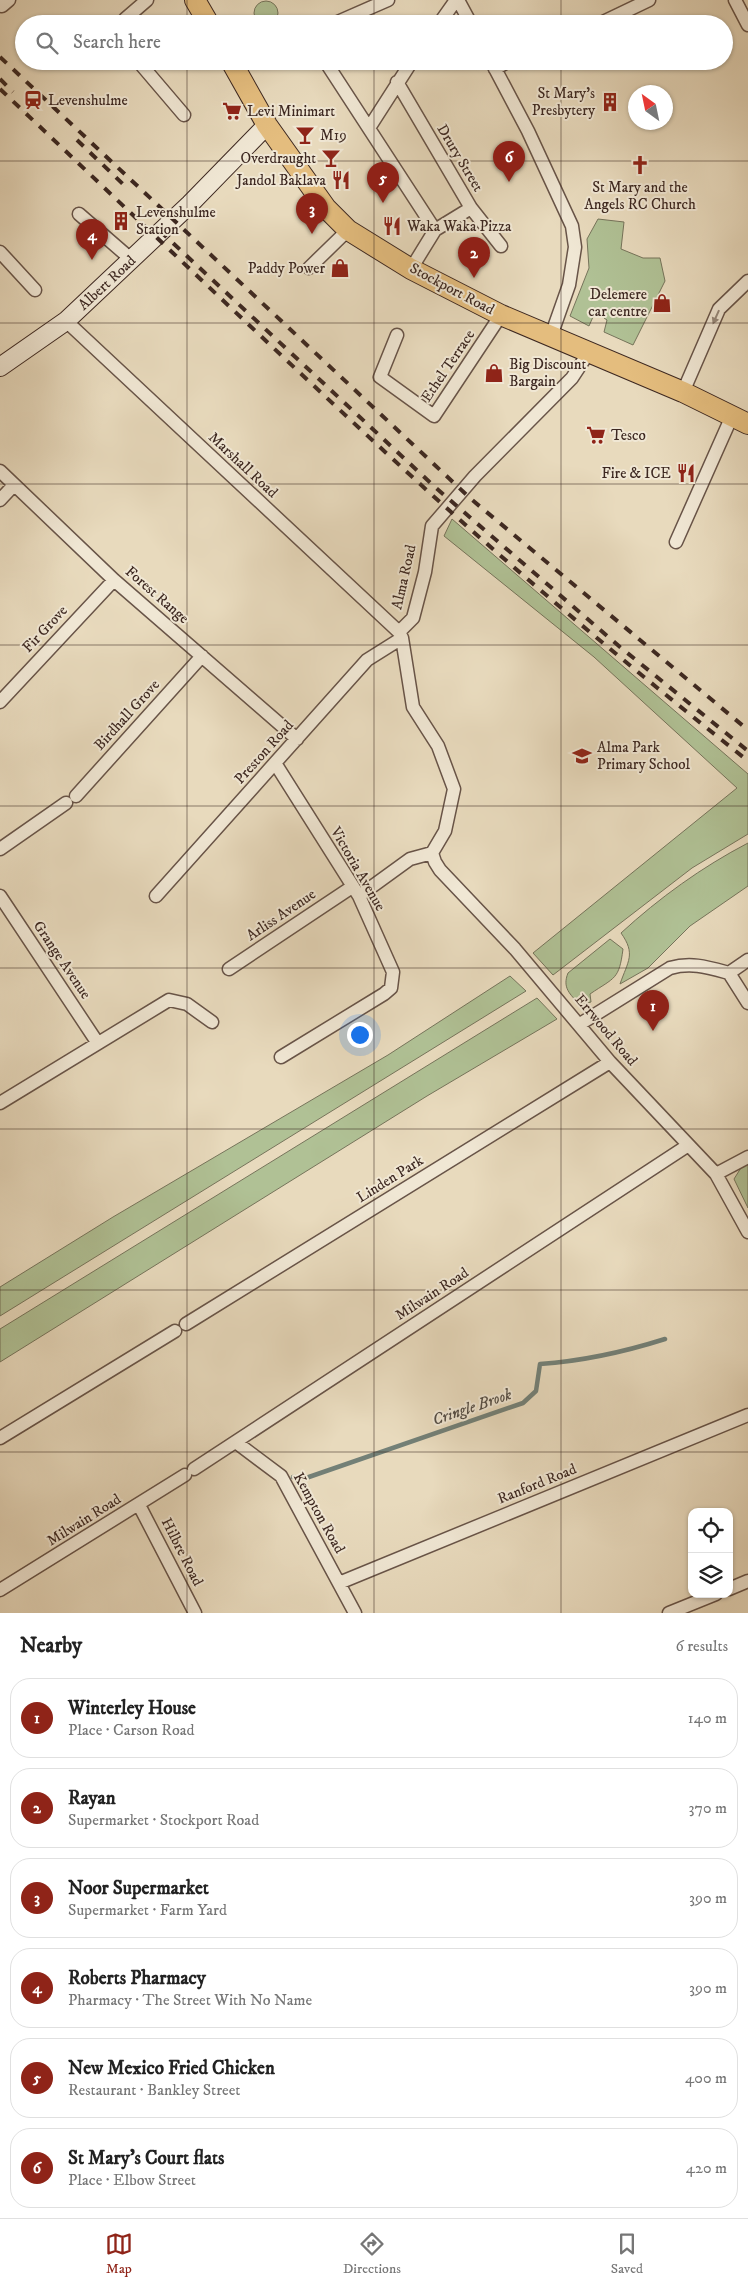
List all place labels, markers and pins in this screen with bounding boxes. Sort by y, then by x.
place label: St Mary's Presbytery [532,84,596,120]
station icon: Levenshulme [22,89,44,111]
place label: Levenshulme [48,91,128,110]
building icon: St Mary's Presbytery [599,91,621,113]
supermarket icon: Levi Minimart [221,100,243,122]
place label: Levi Minimart [247,102,335,121]
bar icon: M19 [294,124,316,146]
place label: M19 [320,126,347,145]
pin: 6 [493,141,525,182]
bar icon: Overdraught [320,147,342,169]
place label: Overdraught [241,149,316,168]
church icon: St Mary and the Angels RC Church [629,154,651,176]
pin: 5 [367,162,399,203]
restaurant icon: Jandol Baklava [330,169,352,191]
place label: Jandol Baklava [235,171,327,190]
place label: St Mary and the Angels RC Church [584,178,696,214]
pin: 3 [296,193,328,234]
place label: Levenshulme Station [136,203,216,239]
building icon: Levenshulme Station [110,210,132,232]
restaurant icon: Waka Waka Pizza [381,215,403,237]
place label: Waka Waka Pizza [406,217,512,236]
pin: 4 [76,219,108,260]
pin: 2 [458,237,490,278]
shop icon: Paddy Power [329,257,351,279]
place label: Paddy Power [248,259,325,278]
place label: Delemere car centre [588,285,647,321]
shop icon: Delemere car centre [651,292,673,314]
place label: Big Discount Bargain [509,355,587,391]
shop icon: Big Discount Bargain [483,362,505,384]
supermarket icon: Tesco [585,424,607,446]
place label: Tesco [611,426,646,445]
restaurant icon: Fire & ICE [675,462,697,484]
place label: Fire & ICE [602,464,671,483]
place label: Alma Park Primary School [597,738,690,774]
school or university icon: Alma Park Primary School [571,745,593,767]
pin: 1 [637,990,669,1031]

